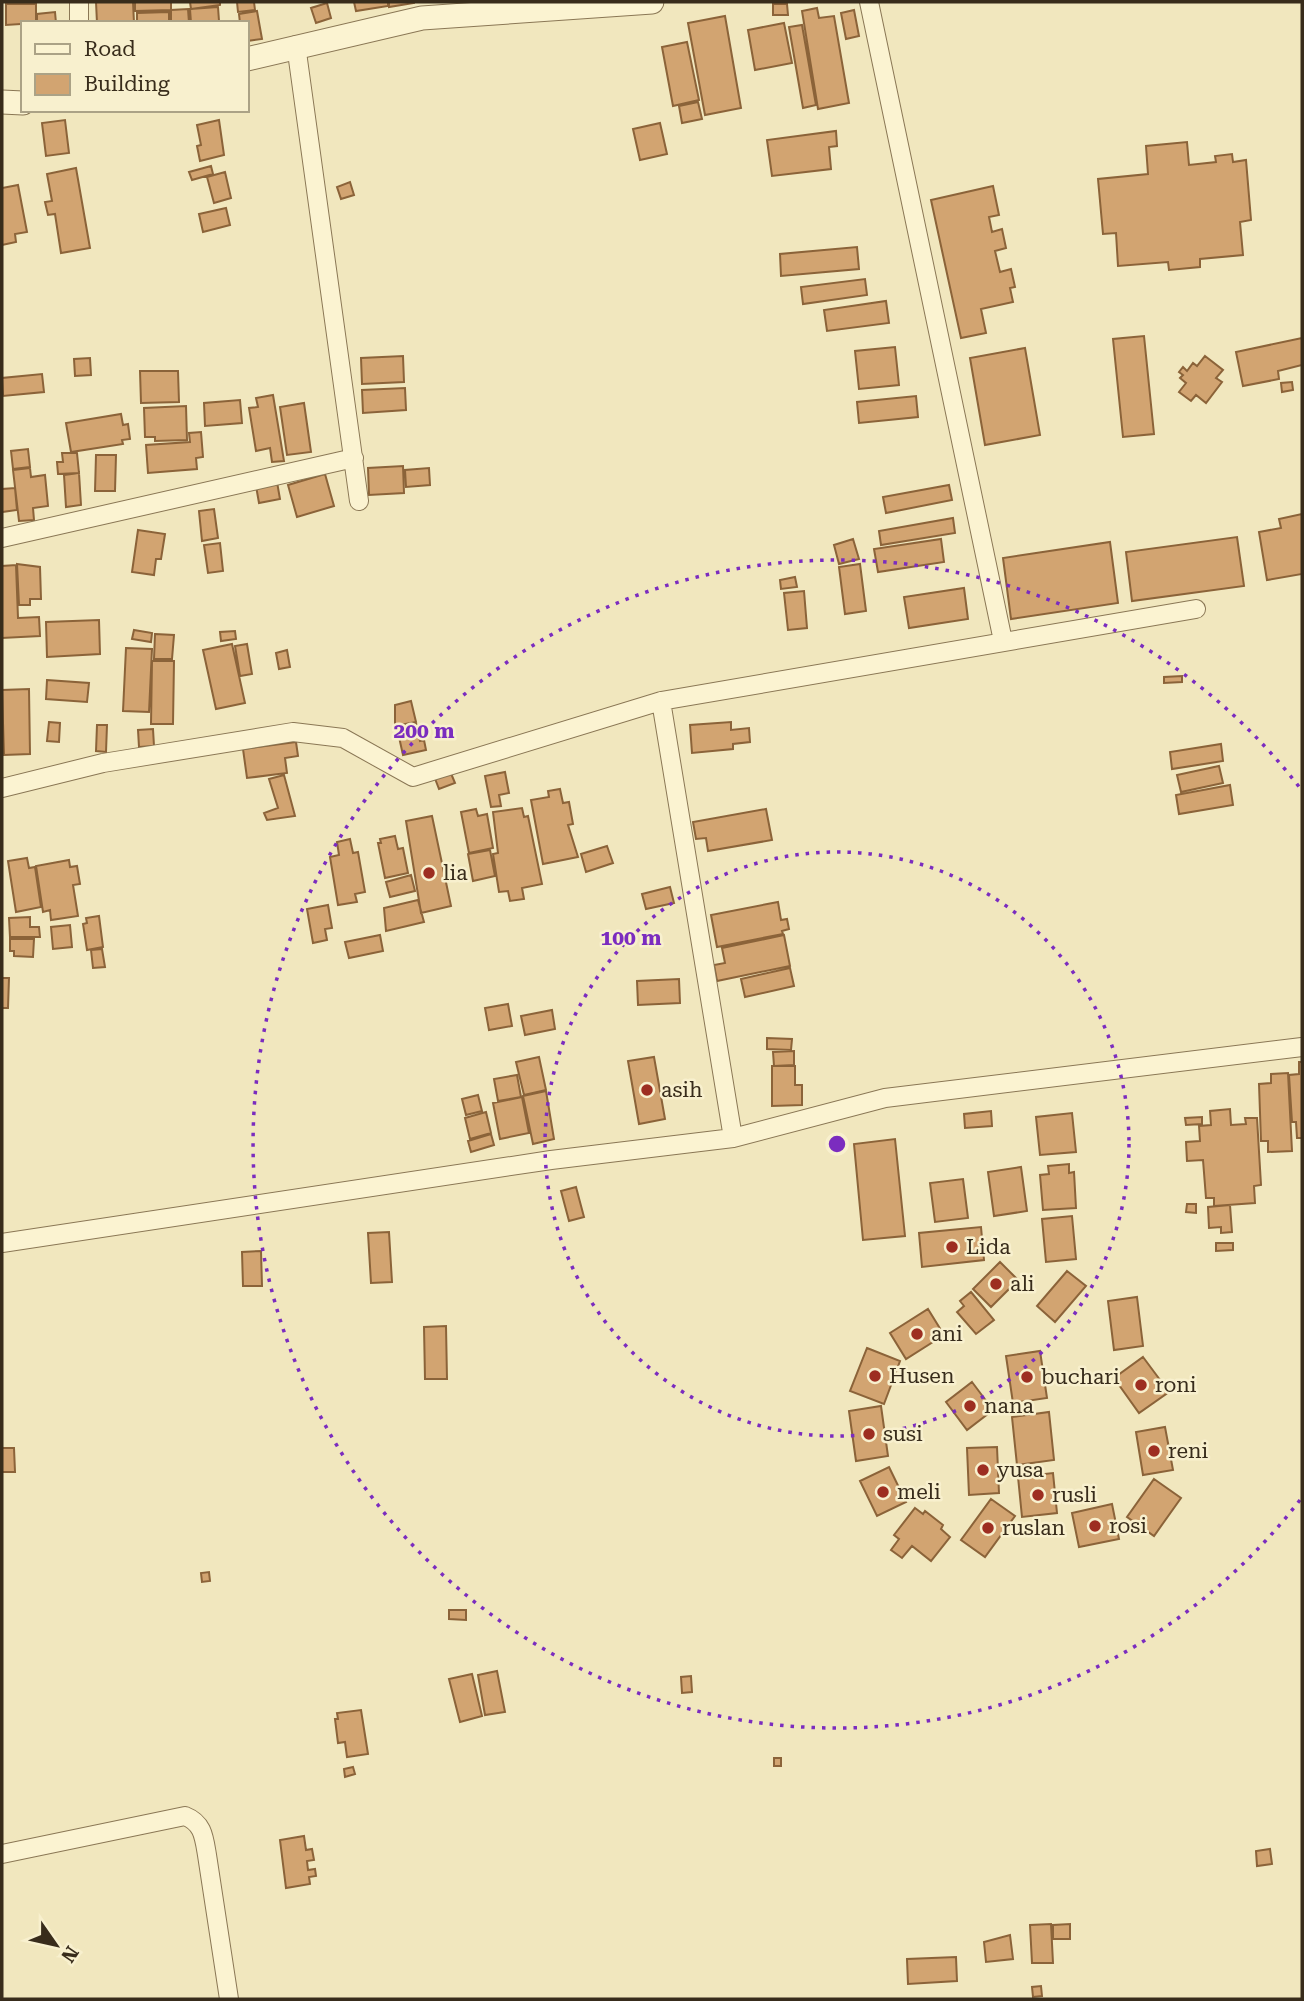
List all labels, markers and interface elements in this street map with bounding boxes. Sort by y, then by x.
legend [21,21,248,112]
text: Road [84,37,136,61]
text: Building [84,72,170,96]
text: 200 m [394,719,454,743]
place label: lia [443,861,468,885]
marker: lia [421,865,437,881]
text: 100 m [601,926,661,950]
place label: asih [661,1078,703,1102]
marker: asih [639,1082,655,1098]
centre of rings [825,1132,849,1156]
place label: Lida [966,1235,1011,1259]
marker: Lida [944,1239,960,1255]
place label: ali [1010,1272,1035,1296]
marker: ali [988,1276,1004,1292]
place label: ani [931,1322,963,1346]
marker: ani [909,1326,925,1342]
place label: Husen [889,1364,955,1388]
place label: buchari [1041,1365,1120,1389]
marker: Husen [867,1368,883,1384]
marker: buchari [1019,1369,1035,1385]
place label: roni [1155,1373,1197,1397]
marker: roni [1133,1377,1149,1393]
place label: nana [984,1394,1034,1418]
marker: nana [962,1398,978,1414]
place label: susi [883,1422,923,1446]
marker: susi [861,1426,877,1442]
place label: reni [1168,1439,1208,1463]
marker: reni [1146,1443,1162,1459]
place label: yusa [997,1458,1045,1482]
marker: yusa [975,1462,991,1478]
place label: meli [897,1480,941,1504]
place label: rusli [1052,1483,1097,1507]
marker: meli [875,1484,891,1500]
marker: rusli [1030,1487,1046,1503]
place label: rosi [1109,1514,1147,1538]
place label: ruslan [1002,1516,1066,1540]
marker: rosi [1087,1518,1103,1534]
marker: ruslan [980,1520,996,1536]
north arrow [21,1910,91,1980]
text: N [56,1942,83,1967]

